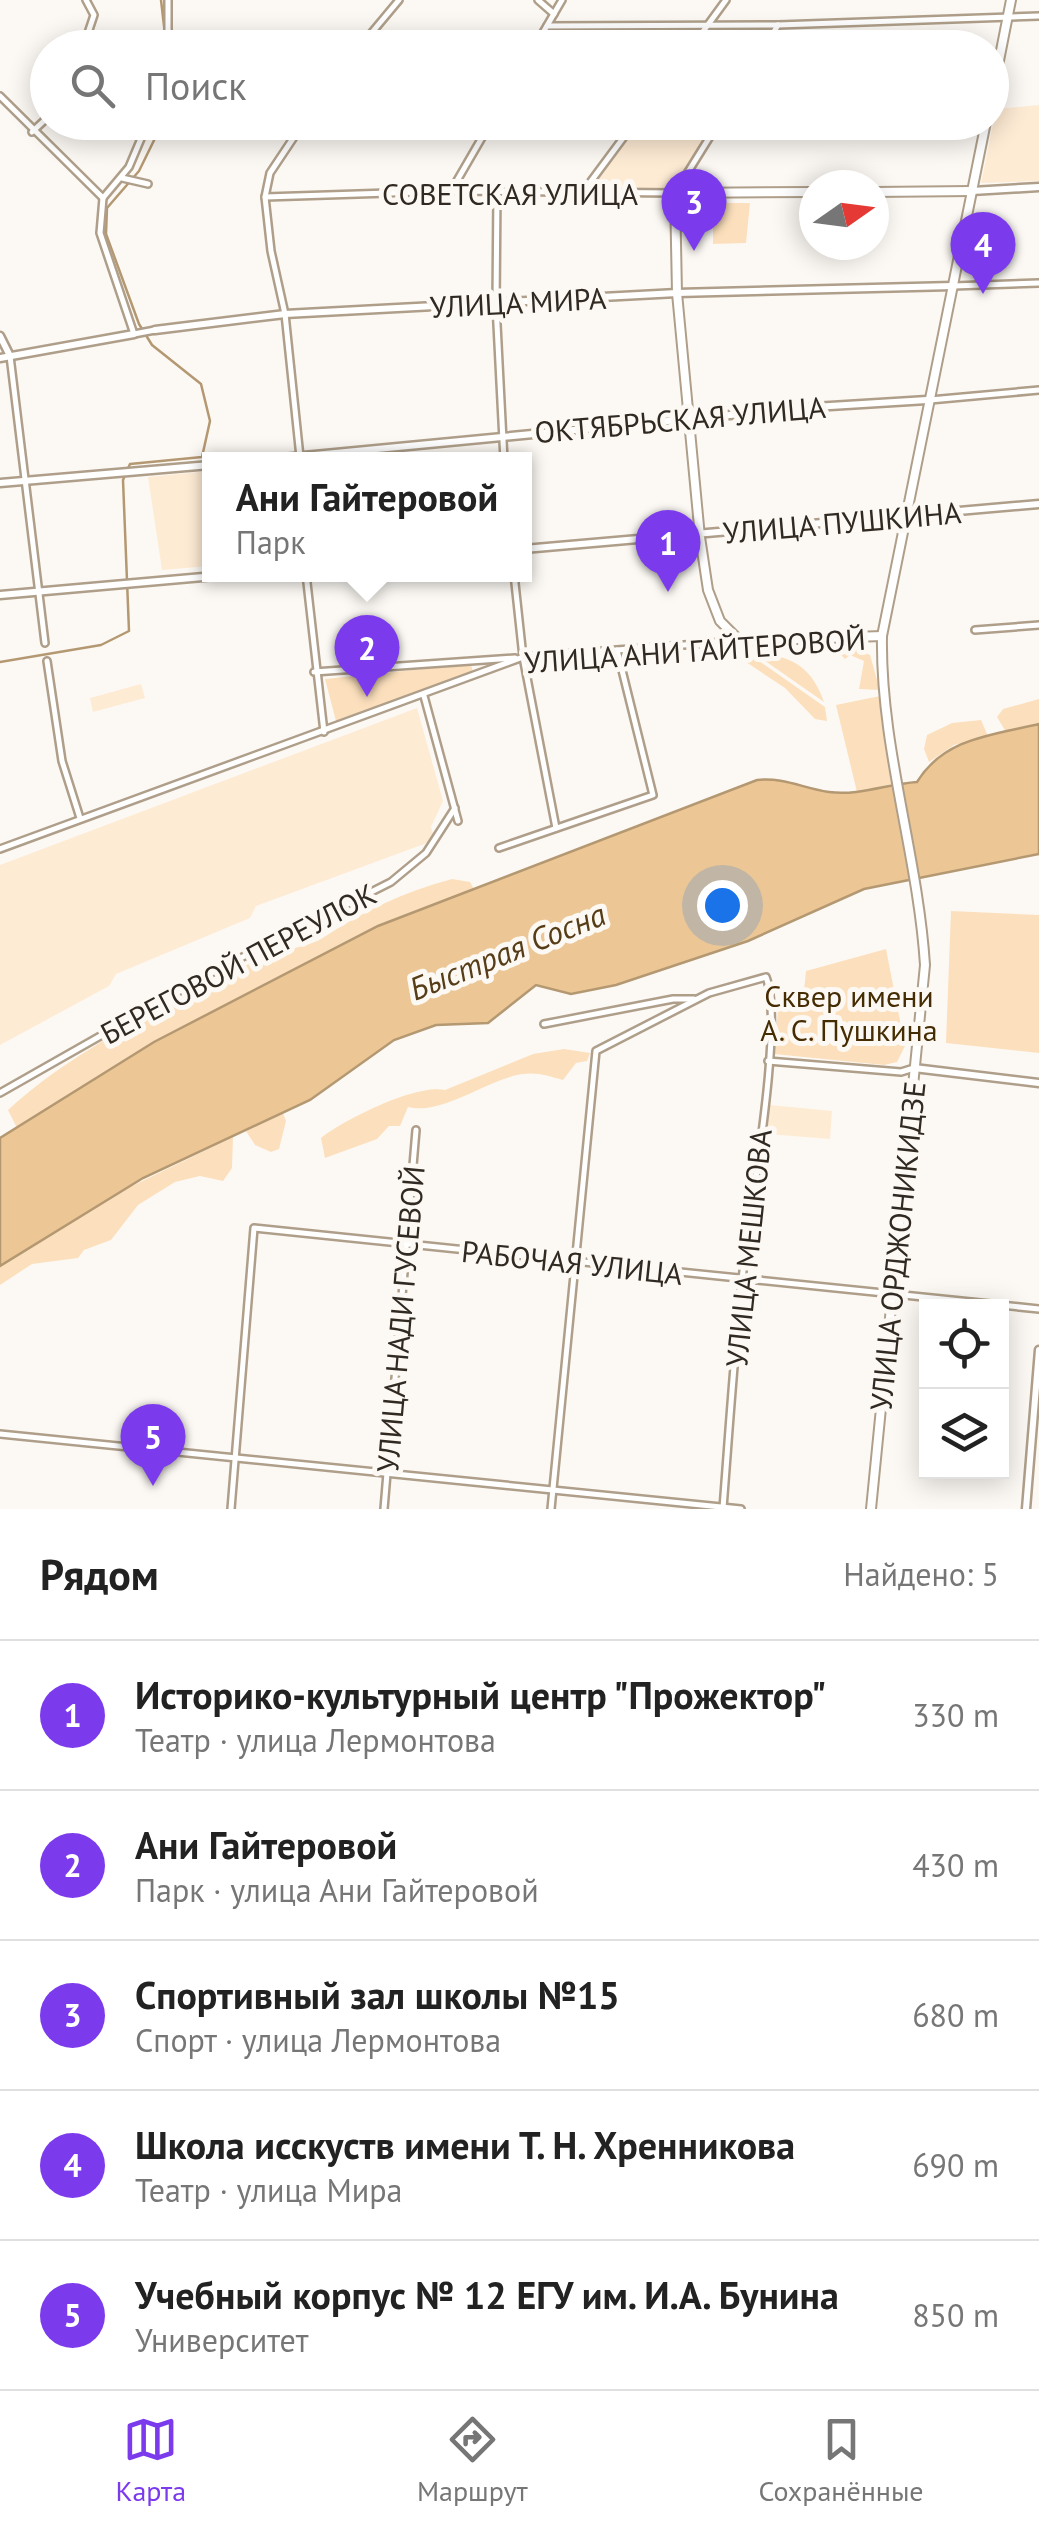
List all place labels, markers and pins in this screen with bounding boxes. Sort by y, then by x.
pin: 3 [662,168,726,251]
pin: 4 [950,212,1016,294]
pin: 1 [636,510,700,592]
pin: 2 [334,614,400,697]
pin: 5 [120,1404,186,1486]

